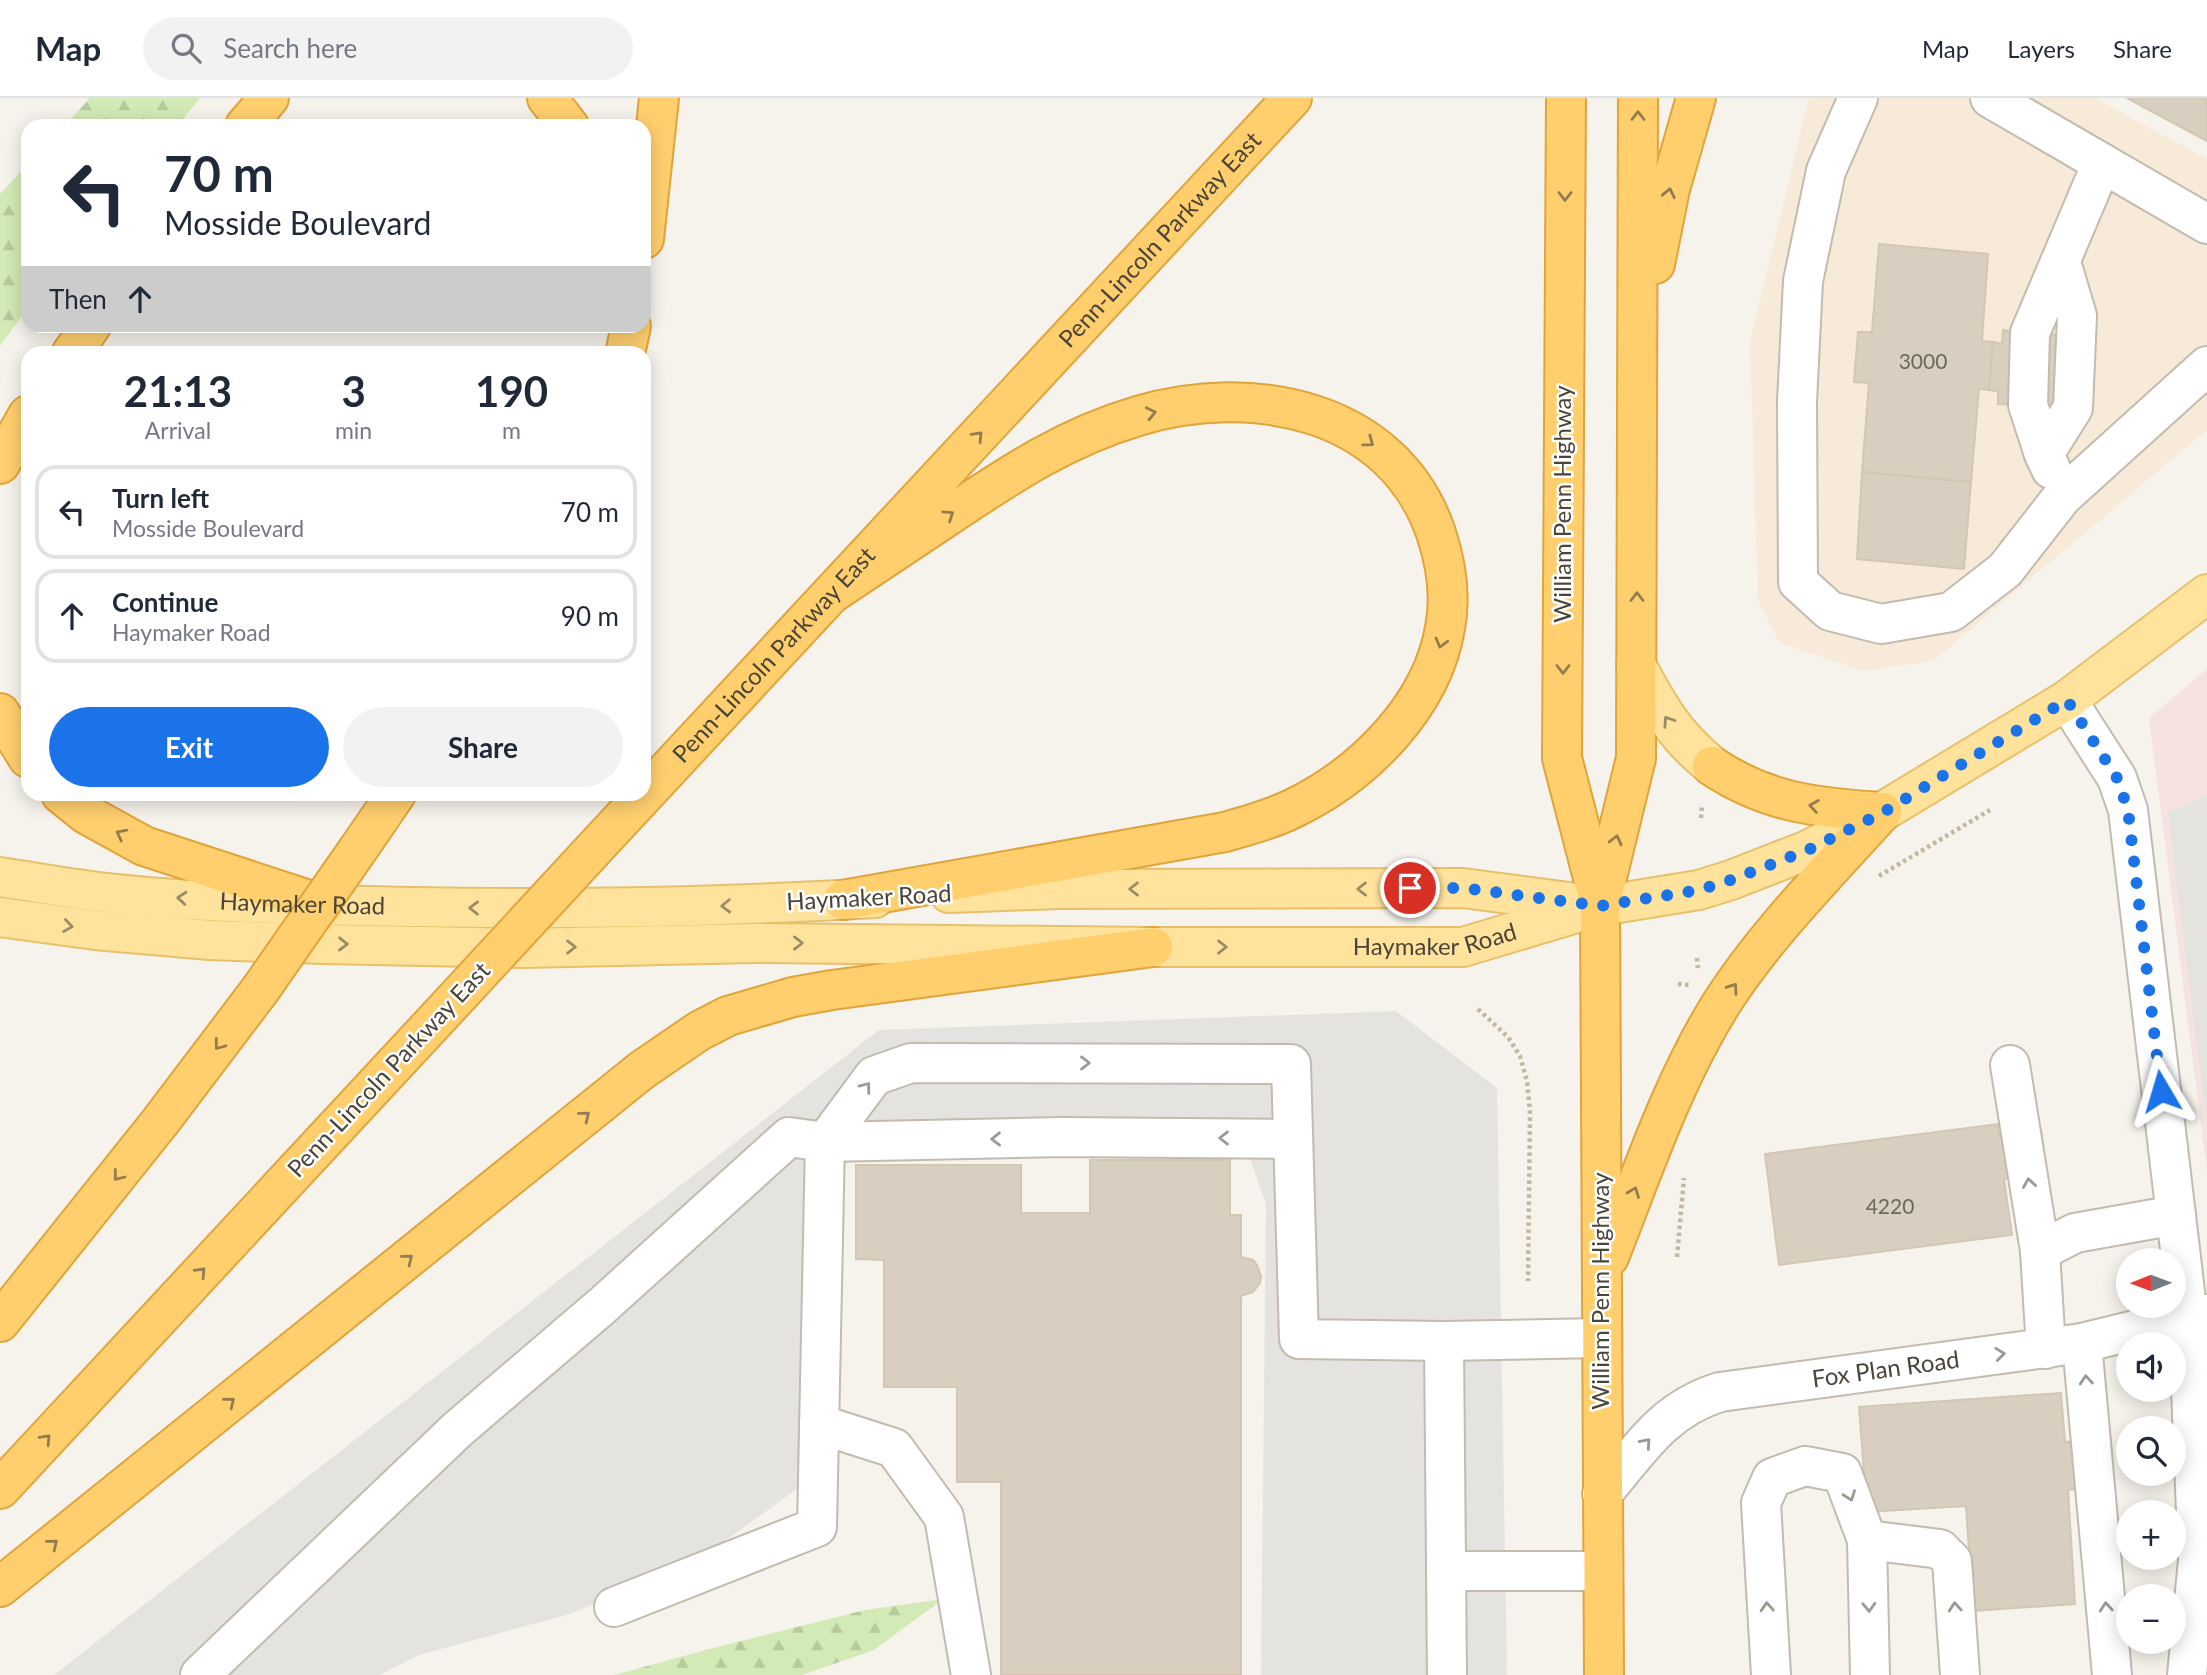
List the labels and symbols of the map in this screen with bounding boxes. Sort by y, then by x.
one-way arrow [1630,110,1646,121]
street label: Penn-Lincoln Parkway East [1052,125,1266,353]
one-way arrow [1661,187,1676,199]
one-way arrow [1557,192,1573,202]
house number: 3000 [1899,348,1947,373]
street label: William Penn Highway [1547,385,1576,623]
one-way arrow [1145,407,1157,421]
one-way arrow [969,431,982,444]
one-way arrow [1361,434,1374,446]
one-way arrow [941,511,954,523]
street label: Penn-Lincoln Parkway East [666,540,880,768]
one-way arrow [1629,591,1645,601]
one-way arrow [1435,637,1449,649]
one-way arrow [1555,664,1571,675]
one-way arrow [1663,715,1676,728]
one-way arrow [1808,799,1820,814]
one-way arrow [116,829,128,843]
one-way arrow [1608,834,1622,846]
pin [1380,858,1440,918]
street label: Haymaker Road [786,878,952,915]
one-way arrow [1128,881,1139,897]
one-way arrow [1356,881,1366,897]
street label: Haymaker Road [219,886,385,919]
one-way arrow [176,891,187,906]
one-way arrow [720,898,731,913]
one-way arrow [468,900,479,916]
street label: Haymaker Road [1353,916,1520,960]
one-way arrow [62,918,73,933]
one-way arrow [793,935,804,951]
one-way arrow [338,937,349,952]
one-way arrow [1217,939,1227,955]
one-way arrow [566,940,577,955]
street label: Penn-Lincoln Parkway East [281,955,495,1183]
one-way arrow [1725,983,1737,996]
one-way arrow [215,1037,227,1049]
position arrow [2124,1054,2198,1128]
one-way arrow [1080,1055,1091,1071]
one-way arrow [857,1083,870,1095]
one-way arrow [577,1112,589,1125]
one-way arrow [1218,1130,1229,1146]
one-way arrow [991,1131,1002,1146]
one-way arrow [113,1168,126,1180]
street label: William Penn Highway [1585,1172,1614,1410]
one-way arrow [2022,1177,2037,1189]
one-way arrow [1626,1186,1640,1198]
house number: 4220 [1866,1193,1914,1218]
north arrow [2116,1248,2186,1318]
one-way arrow [399,1255,412,1267]
one-way arrow [193,1267,206,1280]
street label: Fox Plan Road [1810,1344,1961,1392]
one-way arrow [1994,1347,2006,1362]
one-way arrow [2079,1375,2094,1386]
one-way arrow [223,1397,235,1410]
one-way arrow [38,1434,51,1447]
one-way arrow [1638,1438,1650,1451]
one-way arrow [1842,1489,1856,1501]
one-way arrow [46,1540,58,1553]
one-way arrow [1760,1601,1775,1612]
one-way arrow [1948,1601,1963,1612]
one-way arrow [2099,1601,2114,1612]
one-way arrow [1861,1602,1876,1613]

